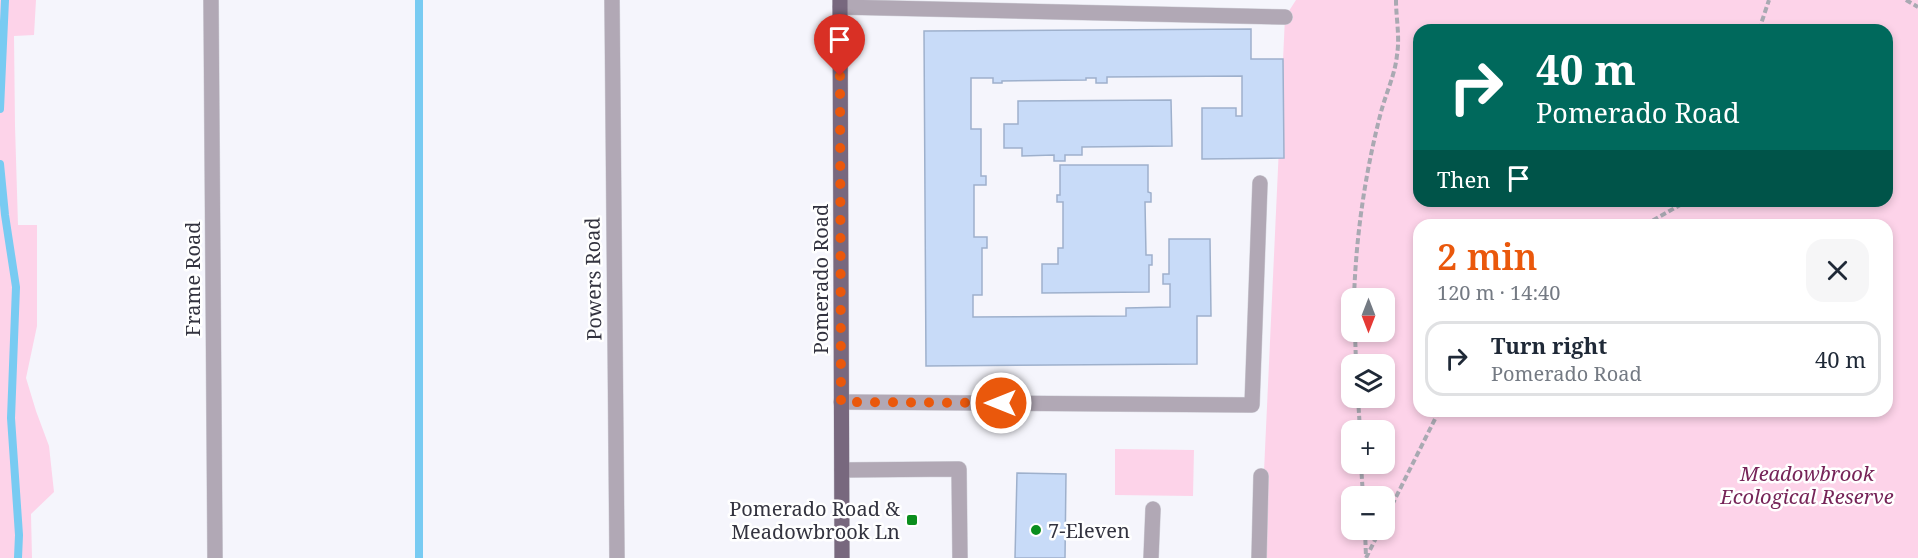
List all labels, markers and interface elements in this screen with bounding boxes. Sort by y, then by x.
pin [814,14,865,76]
icon: arrive [823,23,856,56]
text: 40 m [1536,40,1636,97]
icon: right [1437,48,1515,126]
text: Pomerado Road [1536,94,1739,131]
icon: arrive [1502,162,1535,195]
text: Then [1437,164,1490,194]
street label: Pomerado Road [807,204,834,354]
street label: Powers Road [578,217,608,341]
street label: Frame Road [179,221,206,337]
text: 2 min [1437,232,1538,281]
button: close [1806,239,1869,302]
text: 120 m · 14:40 [1437,279,1560,306]
north arrow [1341,288,1395,342]
map controls [1341,288,1395,540]
text: Turn right [1491,330,1607,360]
icon: right [1440,342,1473,375]
text: 40 m [1815,344,1866,374]
button: layers [1341,354,1395,408]
text: Pomerado Road [1491,360,1642,387]
position arrow [969,371,1033,435]
button: + [1341,420,1395,474]
park label: Meadowbrook Ecological Reserve [1719,460,1894,510]
button: − [1341,486,1395,540]
place label: Pomerado Road & Meadowbrook Ln [729,495,900,545]
marker: Pomerado Road & Meadowbrook Ln [905,513,919,527]
place label: 7-Eleven [1048,517,1130,544]
marker: 7-Eleven [1029,523,1043,537]

